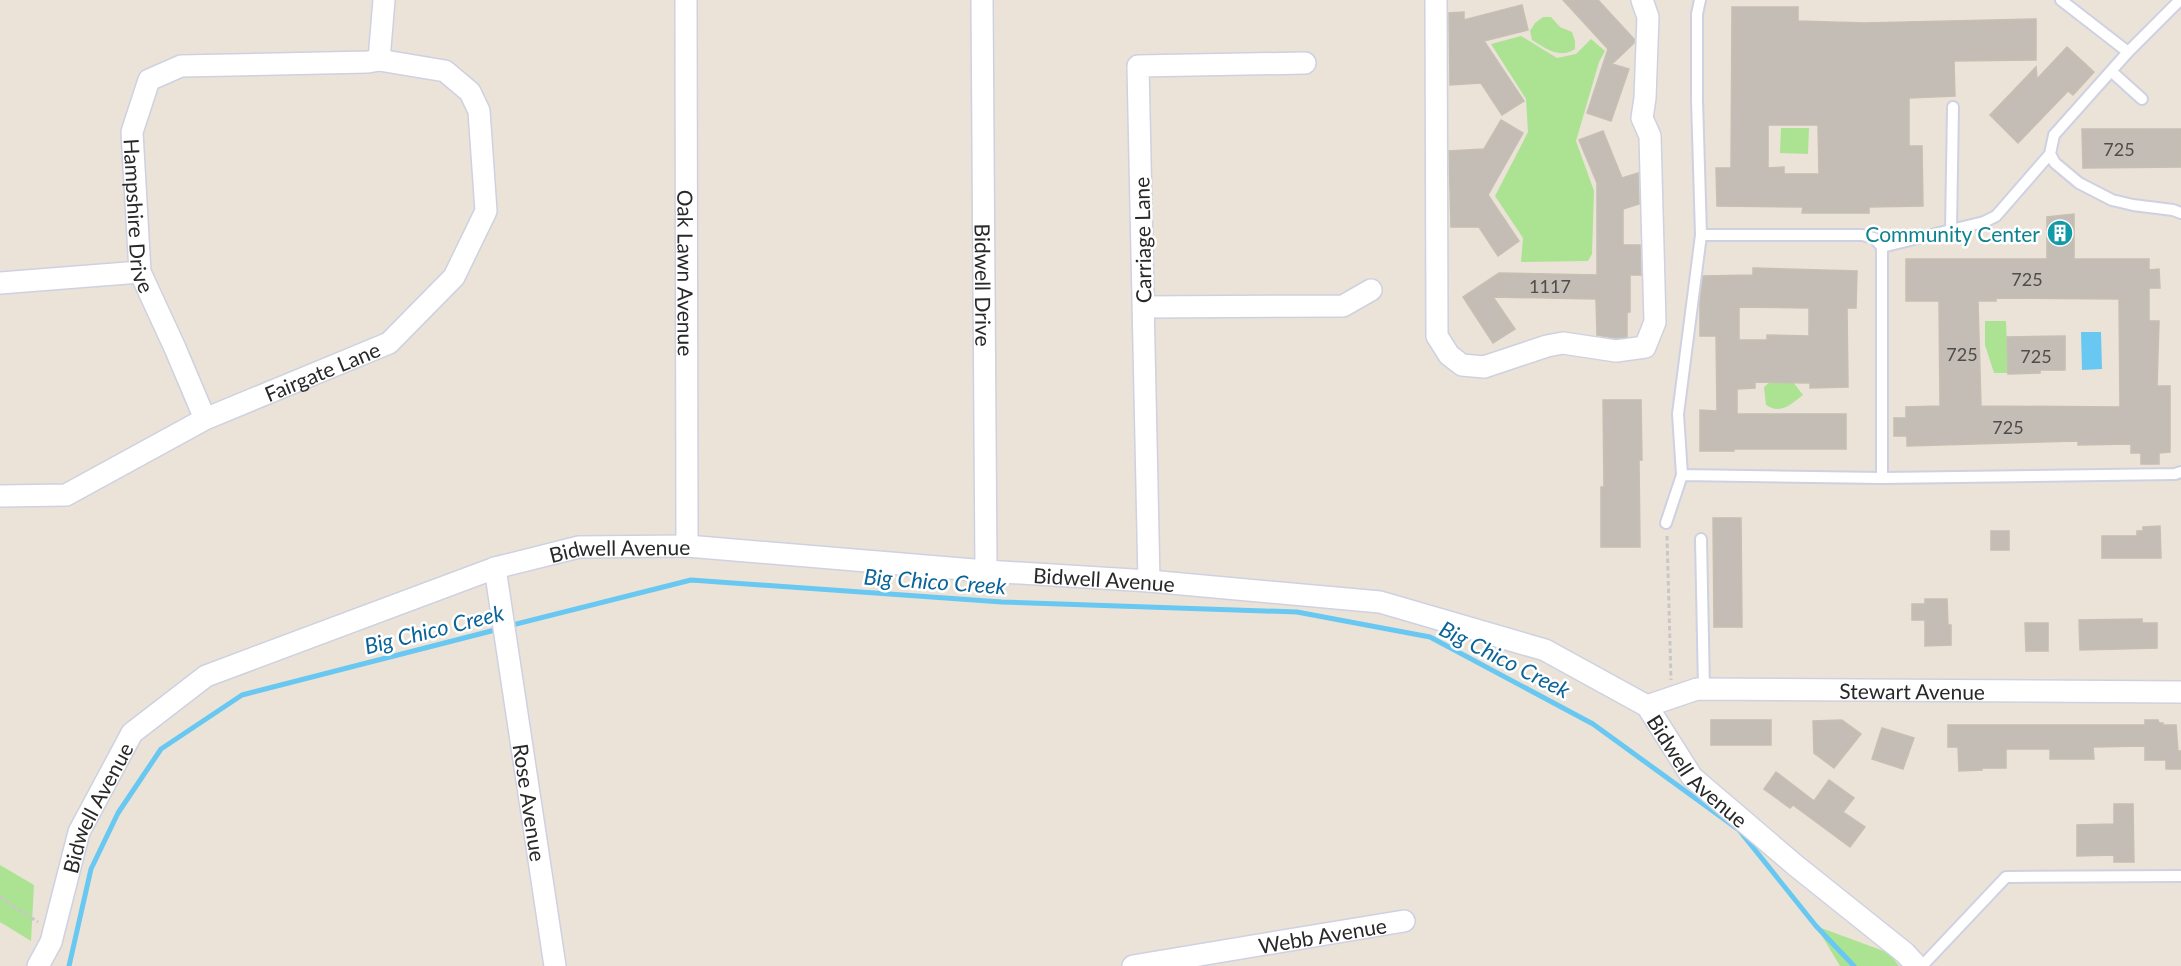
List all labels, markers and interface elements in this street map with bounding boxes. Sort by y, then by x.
street label: Hampshire Drive [120,138,160,296]
house number: 725 [2103,138,2135,160]
street label: Carriage Lane [1128,177,1156,303]
street label: Oak Lawn Avenue [674,190,699,356]
building icon: Community Center [2045,218,2075,248]
place label: Community Center [1865,221,2040,246]
street label: Bidwell Drive [971,223,997,347]
house number: 725 [2011,268,2043,290]
house number: 1117 [1529,275,1571,297]
street label: Fairgate Lane [261,336,383,406]
house number: 725 [1946,343,1978,365]
house number: 725 [2020,345,2052,367]
house number: 725 [1992,416,2024,438]
street label: Bidwell Avenue [546,533,690,567]
street label: Bidwell Avenue [1033,561,1176,596]
water label: Big Chico Creek [863,563,1008,599]
water label: Big Chico Creek [361,598,507,659]
water label: Big Chico Creek [1435,615,1575,704]
street label: Stewart Avenue [1839,677,1985,703]
street label: Bidwell Avenue [1643,709,1753,832]
street label: Bidwell Avenue [57,738,137,876]
street label: Rose Avenue [509,742,552,863]
street label: Webb Avenue [1257,912,1388,957]

